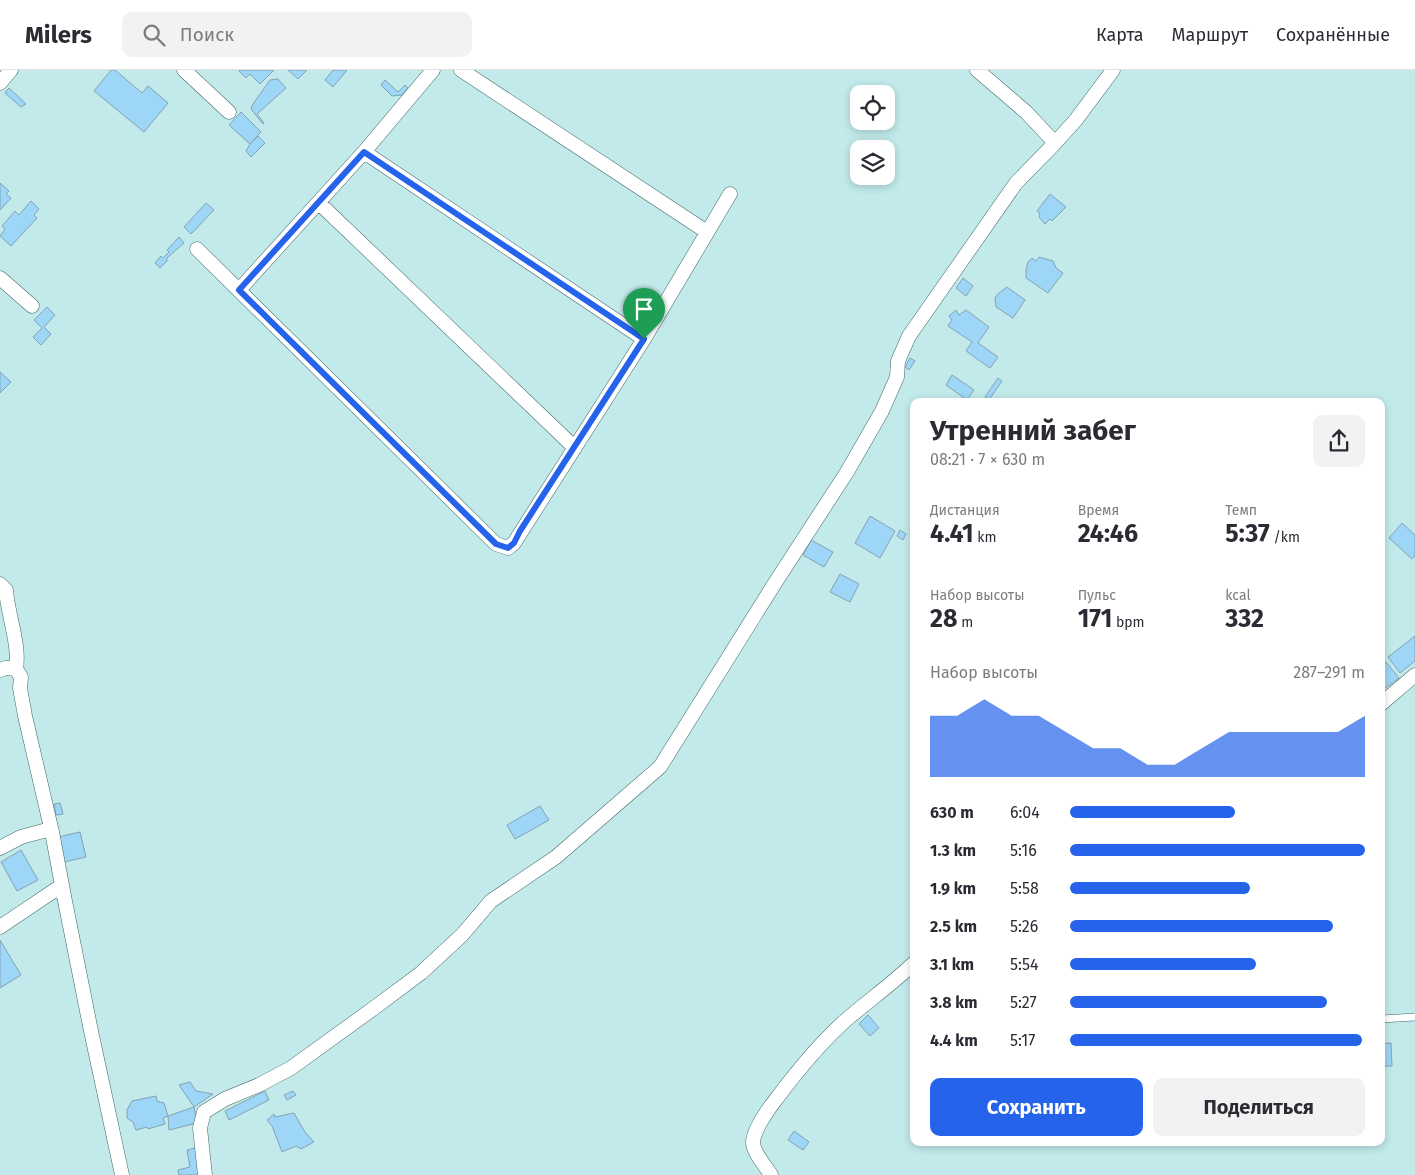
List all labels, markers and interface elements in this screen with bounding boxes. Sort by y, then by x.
search box [122,12,472,57]
text: Milers [25,21,92,49]
icon: search [140,21,168,49]
text: Поиск [180,23,234,46]
text: Карта [1096,24,1144,46]
text: Маршрут [1172,24,1248,46]
text: Сохранённые [1276,24,1390,46]
map controls [850,85,895,185]
button: locate [850,85,895,130]
button: layers [850,140,895,185]
pin [623,288,665,339]
icon: arrive [630,295,658,323]
text: Утренний забег [930,414,1136,447]
button: share [1313,415,1365,467]
text: 08:21 · 7 × 630 m [930,450,1045,469]
text: Дистанция [930,502,1000,519]
text: Время [1078,502,1119,519]
text: Темп [1225,502,1257,519]
text: 4.41 [930,519,974,549]
text: 24:46 [1078,519,1138,549]
text: 5:37 [1225,519,1270,549]
text: km [974,529,996,546]
text: /km [1270,529,1300,546]
text: Набор высоты [930,587,1024,604]
text: Пульс [1078,587,1116,604]
text: kcal [1225,587,1251,604]
text: 28 [930,604,957,634]
text: 171 [1078,604,1112,634]
text: 332 [1225,604,1264,634]
text: m [957,614,973,631]
text: bpm [1112,614,1145,631]
text: Набор высоты [930,663,1038,682]
text: 287–291 m [1293,663,1365,682]
text: 630 m [930,803,974,822]
text: 6:04 [1010,803,1040,822]
text: 1.3 km [930,841,976,860]
text: 5:16 [1010,841,1037,860]
text: 1.9 km [930,879,976,898]
text: 5:58 [1010,879,1039,898]
text: 2.5 km [930,917,977,936]
text: 5:26 [1010,917,1038,936]
text: 3.1 km [930,955,974,974]
text: 5:54 [1010,955,1038,974]
text: 3.8 km [930,993,978,1012]
text: 5:27 [1010,993,1037,1012]
text: 4.4 km [930,1031,978,1050]
text: 5:17 [1010,1031,1035,1050]
button: Сохранить [930,1078,1143,1136]
button: Поделиться [1153,1078,1365,1136]

